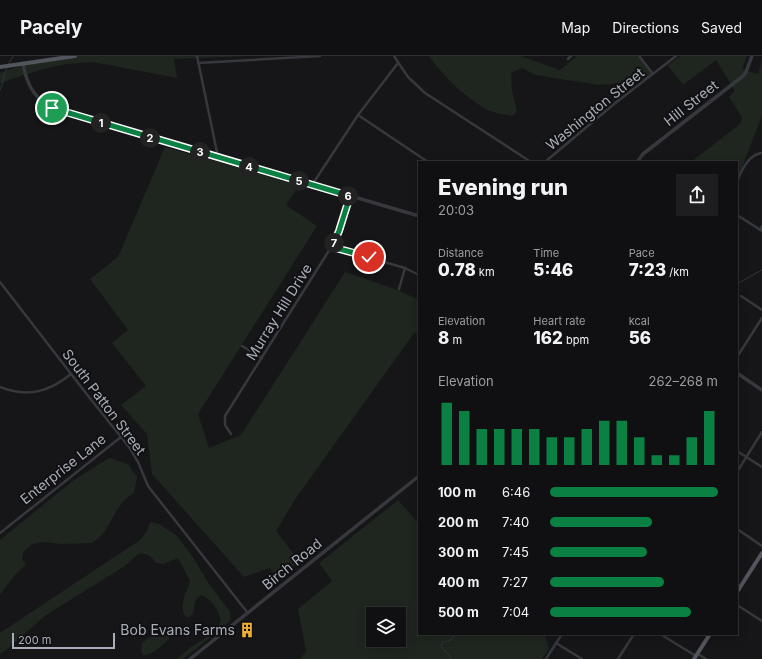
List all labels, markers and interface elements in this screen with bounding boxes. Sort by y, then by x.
text: Pacely [20,16,82,39]
text: Map [561,19,590,36]
text: Directions [612,19,679,36]
text: Saved [701,19,742,36]
street label: Washington Street [542,64,648,153]
street label: Hill Street [660,76,721,129]
pin [35,91,69,125]
icon: arrive [41,97,63,119]
pin: 1 [91,113,111,133]
text: 1 [99,116,103,130]
pin: 2 [140,128,160,148]
text: 2 [147,131,153,145]
pin: 3 [190,142,210,162]
text: 3 [196,145,204,159]
pin: 4 [239,157,259,177]
text: 4 [245,160,253,174]
pin: 5 [289,171,309,191]
text: 5 [295,174,303,188]
text: Evening run [438,174,568,200]
button: share [676,174,718,216]
pin: 6 [338,186,358,206]
text: 6 [344,189,352,203]
text: 20:03 [438,202,474,218]
pin: 7 [324,233,344,253]
text: 7 [331,236,337,250]
pin [352,240,386,274]
icon: check [358,246,380,268]
text: Distance [438,246,483,260]
text: Time [533,246,559,260]
text: Pace [629,246,655,260]
street label: Murray Hill Drive [242,260,315,363]
text: 0.78 [438,260,476,280]
text: 5:46 [533,260,573,280]
text: 7:23 [629,260,666,280]
text: km [476,265,495,279]
text: /km [666,265,689,279]
text: Elevation [438,314,485,328]
text: Heart rate [533,314,585,328]
text: kcal [629,314,650,328]
text: 8 [438,328,449,348]
text: 162 [533,328,563,348]
text: 56 [629,328,651,348]
text: m [449,333,462,347]
text: bpm [563,333,589,347]
street label: South Patton Street [59,345,150,458]
text: Elevation [438,373,494,389]
text: 262–268 m [649,373,718,389]
street label: Enterprise Lane [17,430,109,507]
text: 100 m [438,484,476,500]
text: 6:46 [502,484,530,500]
text: 200 m [438,514,479,530]
text: 7:40 [502,514,529,530]
street label: Birch Road [259,534,325,593]
text: 300 m [438,544,479,560]
text: 7:45 [502,544,529,560]
text: 400 m [438,574,479,590]
text: 7:27 [502,574,528,590]
text: 500 m [438,604,479,620]
text: 7:04 [502,604,529,620]
map controls [366,607,406,647]
button: layers [366,607,406,647]
place label: Bob Evans Farms [120,621,235,638]
building icon: Bob Evans Farms [238,621,256,639]
scale bar [12,631,115,650]
text: 200 m [18,633,51,647]

